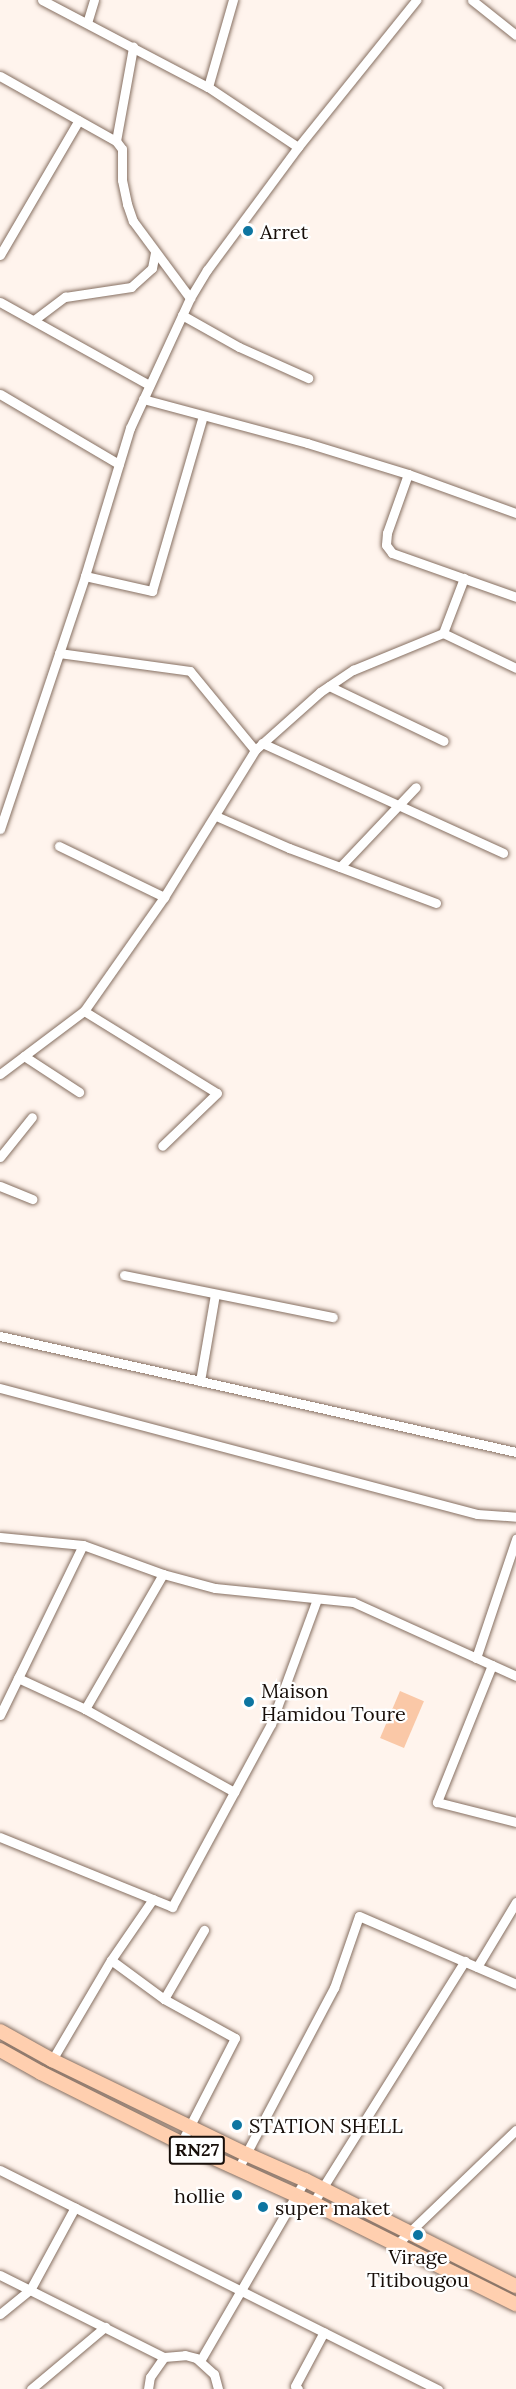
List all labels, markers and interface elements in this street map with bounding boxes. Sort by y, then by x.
place label: Arret [260,219,308,243]
marker: Arret [241,224,255,238]
place label: Maison Hamidou Toure [261,1678,406,1725]
marker: Maison Hamidou Toure [242,1695,256,1709]
place label: STATION SHELL [249,2113,403,2137]
marker: STATION SHELL [230,2118,244,2132]
road number: RN27 [168,2135,226,2165]
place label: hollie [174,2183,225,2207]
marker: hollie [230,2188,244,2202]
place label: super maket [275,2195,390,2219]
marker: super maket [256,2200,270,2214]
marker: Virage Titibougou [411,2228,425,2242]
place label: Virage Titibougou [367,2244,469,2291]

